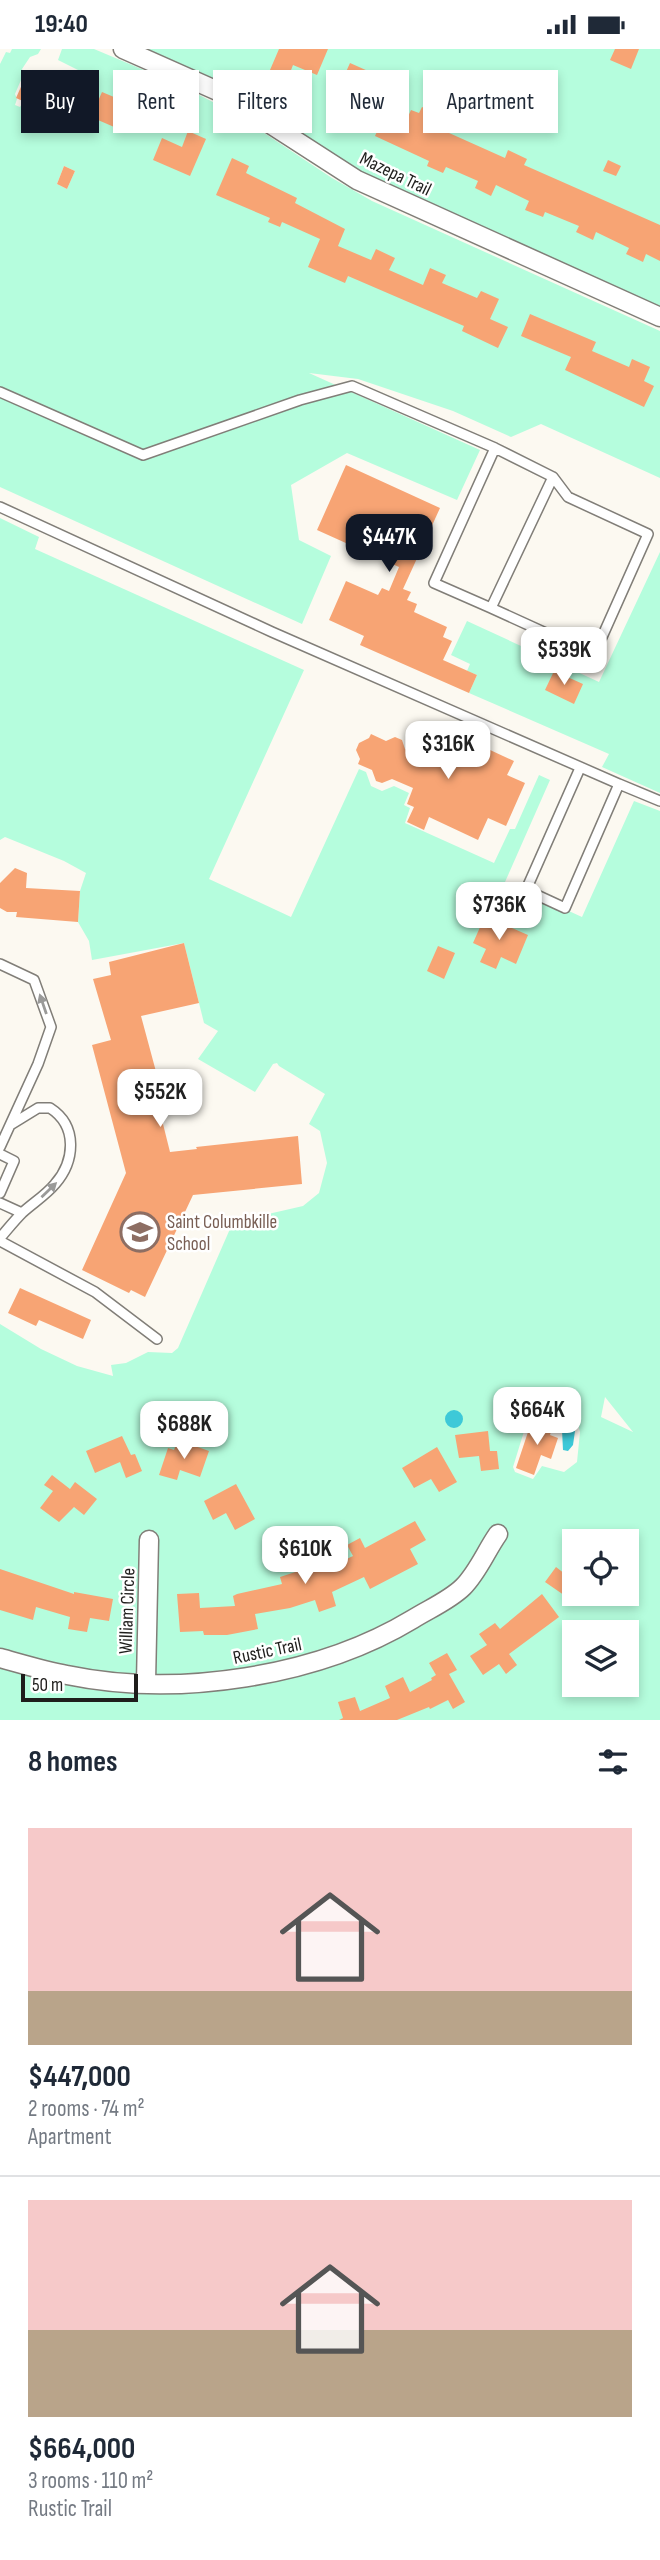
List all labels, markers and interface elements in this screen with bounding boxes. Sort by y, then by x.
text: 19:40 [35,9,88,40]
chip: Buy [21,70,99,133]
chip: Rent [113,70,199,133]
chip: Filters [213,70,312,133]
chip: New [326,70,409,133]
chip: Apartment [423,70,558,133]
street label: Mazepa Trail [356,147,435,202]
pin: $447K [340,515,438,574]
text: $447K [362,523,416,551]
pin: $539K [515,627,613,687]
text: $539K [537,636,591,664]
pin: $316K [399,721,497,781]
text: $316K [421,730,475,758]
pin: $736K [450,883,548,942]
text: $736K [472,891,526,919]
one-way arrow [37,994,48,1015]
pin: $552K [111,1069,209,1129]
text: $552K [133,1078,187,1106]
one-way arrow [40,1183,57,1199]
school or university icon: Saint Columbkille School [119,1211,161,1253]
place label: Saint Columbkille School [167,1211,277,1256]
pin: $664K [488,1387,586,1447]
text: $664K [509,1396,565,1424]
pin: $688K [135,1401,233,1461]
text: $688K [156,1410,212,1438]
pin: $610K [256,1527,354,1586]
map controls [562,1529,639,1697]
button: locate [562,1529,639,1606]
text: $610K [278,1535,332,1563]
street label: William Circle [115,1568,140,1654]
button: layers [562,1620,639,1697]
street label: Rustic Trail [231,1633,304,1670]
scale bar [21,1671,138,1703]
text: 50 m [32,1674,63,1697]
icon: filters [594,1743,632,1781]
text: 8 homes [28,1744,117,1780]
icon: home [267,1874,393,2000]
text: $447,000 [28,2059,131,2095]
text: 2 rooms · 74 m² [28,2095,145,2123]
text: Apartment [28,2123,112,2151]
icon: home [267,2246,393,2372]
text: $664,000 [28,2431,135,2467]
text: 3 rooms · 110 m² [28,2467,153,2495]
text: Rustic Trail [28,2495,112,2523]

